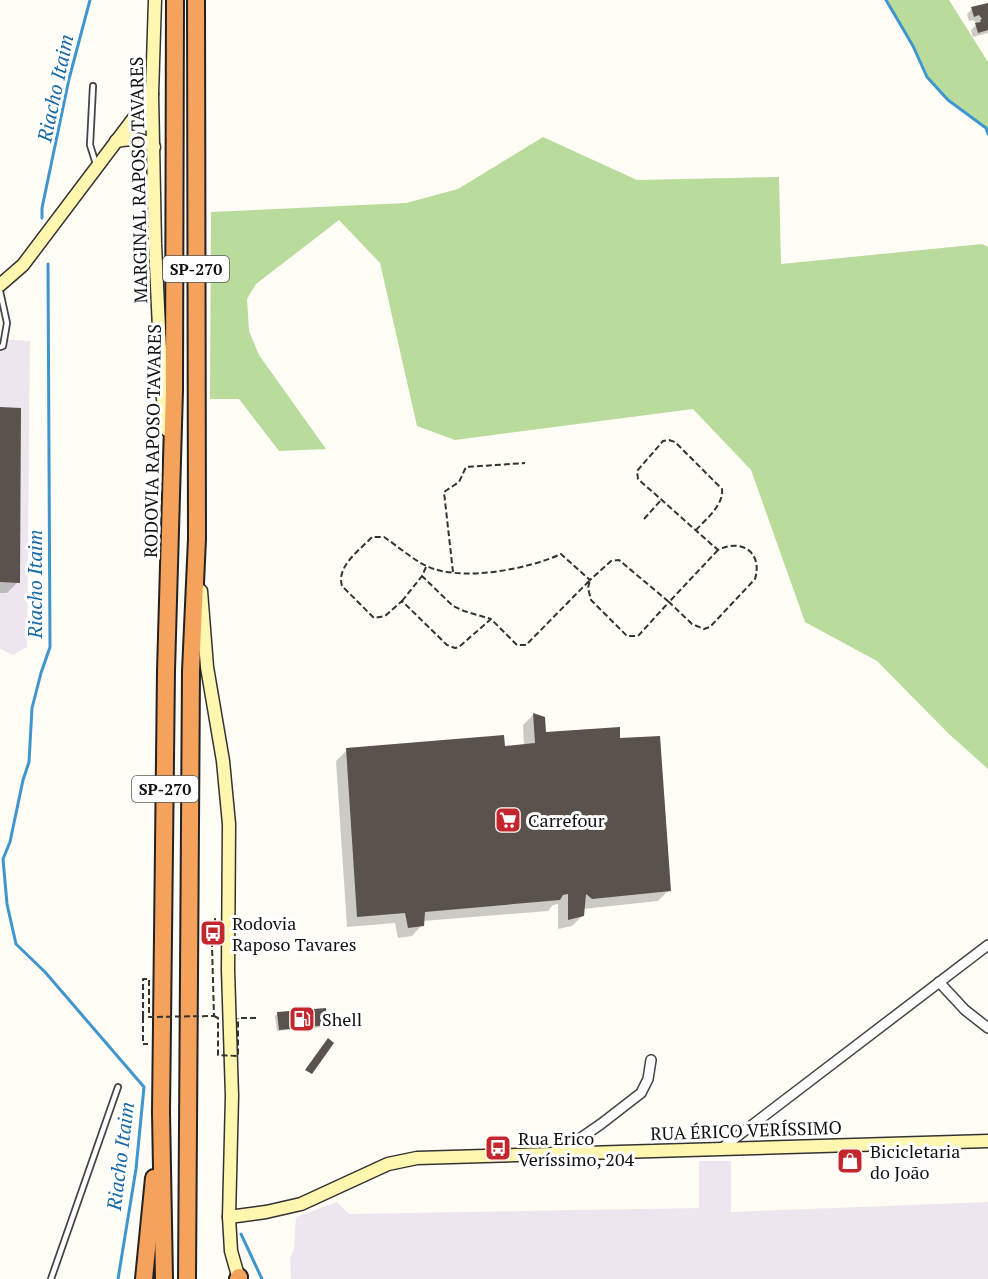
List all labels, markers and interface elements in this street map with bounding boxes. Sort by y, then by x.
water label: Riacho Itaim [30,32,80,145]
street label: MARGINAL RAPOSO TAVARES [124,57,152,303]
road number: SP-270 [163,256,229,282]
street label: RODOVIA RAPOSO TAVARES [138,324,166,558]
water label: Riacho Itaim [21,529,48,640]
road number: SP-270 [132,776,198,802]
supermarket icon: Carrefour [493,805,523,835]
place label: Carrefour [528,808,605,832]
place label: Rodovia Raposo Tavares [232,911,357,956]
bus stop icon: Rodovia Raposo Tavares [198,918,228,948]
fuel station icon: Shell [287,1004,317,1034]
place label: Shell [322,1007,362,1031]
water label: Riacho Itaim [100,1100,140,1213]
street label: RUA ÉRICO VERÍSSIMO [650,1115,842,1145]
place label: Rua Erico Veríssimo, 204 [518,1126,634,1171]
bus stop icon: Rua Erico Veríssimo, 204 [483,1133,513,1163]
place label: Bicicletaria do João [870,1139,960,1184]
shop icon: Bicicletaria do João [835,1146,865,1176]

